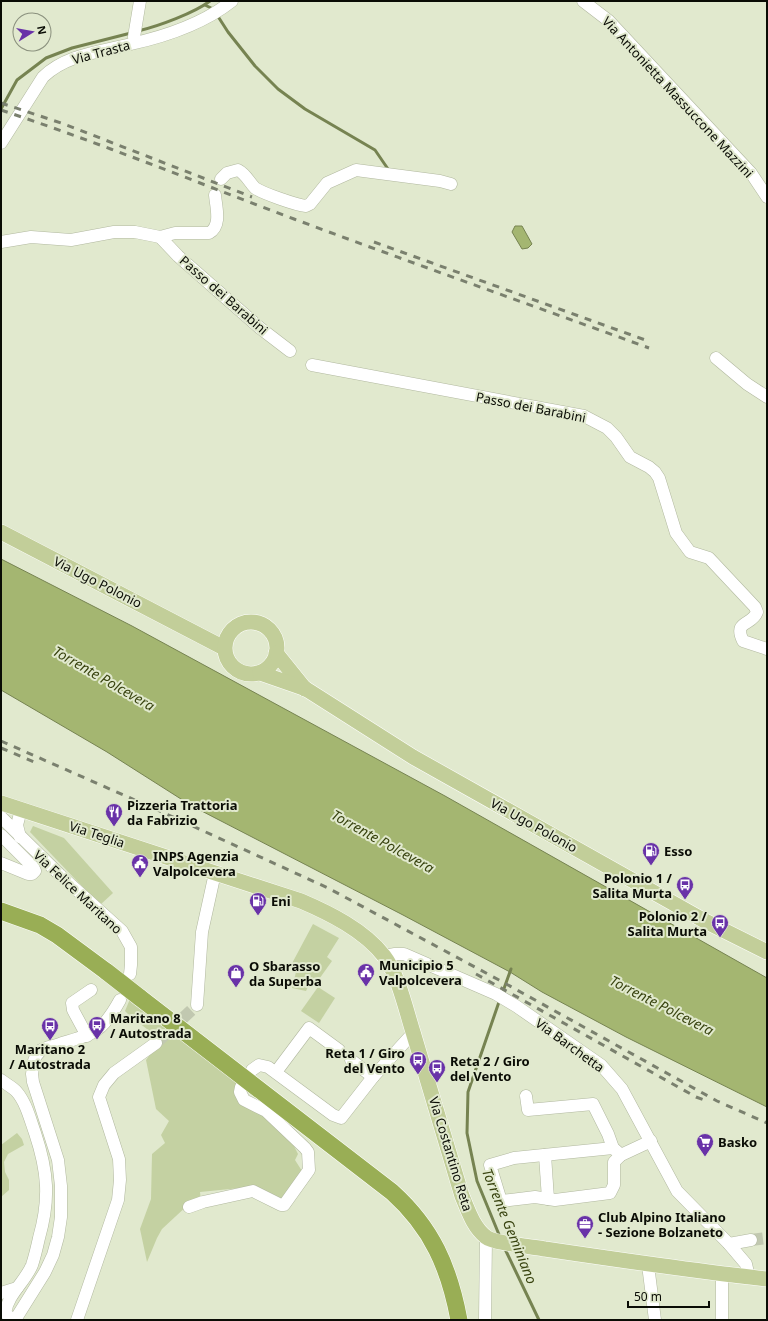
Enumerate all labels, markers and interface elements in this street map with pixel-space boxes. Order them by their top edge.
north arrow [12,12,52,52]
street label: Via Antonietta Massuccone Mazzini [598,13,758,181]
text: N [34,24,51,36]
street label: Via Trasta [70,36,132,68]
street label: Passo dei Barabini [176,252,272,338]
street label: Passo dei Barabini [474,387,588,427]
street label: Via Ugo Polonio [51,552,145,612]
water label: Torrente Polcevera [50,641,158,715]
street label: Via Ugo Polonio [487,794,581,856]
place label: Pizzeria Trattoria da Fabrizio [127,796,238,829]
restaurant icon: Pizzeria Trattoria da Fabrizio [104,802,124,827]
water label: Torrente Polcevera [328,805,438,877]
street label: Via Teglia [67,817,127,851]
fuel station icon: Esso [641,841,661,866]
place label: Esso [664,842,692,860]
street label: Via Felice Maritano [30,846,126,938]
place label: INPS Agenzia Valpolcevera [153,847,239,880]
public building icon: INPS Agenzia Valpolcevera [130,853,150,878]
place label: Polonio 1 / Salita Murta [593,869,673,902]
bus stop icon: Polonio 1 / Salita Murta [675,875,695,900]
fuel station icon: Eni [248,891,268,916]
place label: Eni [271,892,291,910]
place label: Polonio 2 / Salita Murta [628,907,708,940]
bus stop icon: Polonio 2 / Salita Murta [710,913,730,938]
place label: Municipio 5 Valpolcevera [379,956,462,989]
place label: O Sbarasso da Superba [249,957,322,990]
public building icon: Municipio 5 Valpolcevera [356,962,376,987]
shop icon: O Sbarasso da Superba [226,963,246,988]
water label: Torrente Polcevera [607,971,717,1039]
place label: Maritano 8 / Autostrada [110,1009,192,1042]
street label: Via Barchetta [532,1014,608,1076]
bus stop icon: Maritano 8 / Autostrada [87,1015,107,1040]
bus stop icon: Maritano 2 / Autostrada [40,1016,60,1041]
place label: Maritano 2 / Autostrada [9,1040,91,1073]
place label: Reta 1 / Giro del Vento [325,1044,405,1077]
bus stop icon: Reta 1 / Giro del Vento [408,1050,428,1075]
place label: Reta 2 / Giro del Vento [450,1052,530,1085]
bus stop icon: Reta 2 / Giro del Vento [427,1058,447,1083]
street label: Via Costantino Reta [425,1095,477,1213]
supermarket icon: Basko [695,1132,715,1157]
place label: Basko [718,1133,757,1151]
water label: Torrente Geminiano [478,1165,542,1287]
place label: Club Alpino Italiano - Sezione Bolzaneto [598,1208,726,1241]
office icon: Club Alpino Italiano - Sezione Bolzaneto [575,1214,595,1239]
scale bar [628,1283,709,1309]
text: 50 m [634,1288,662,1305]

